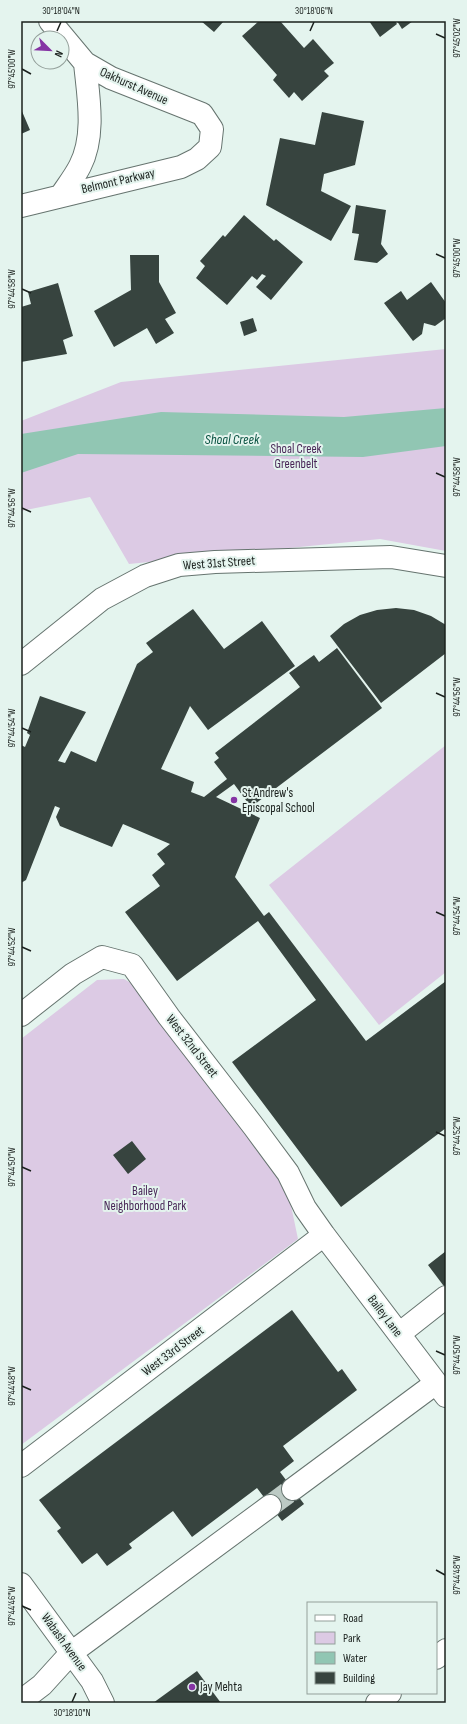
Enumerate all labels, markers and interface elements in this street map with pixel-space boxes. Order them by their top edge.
text: 30°18'04"N [42,5,80,17]
text: 30°18'06"N [295,5,333,17]
text: 97°45'02"W [451,18,463,58]
north arrow [30,30,70,70]
text: 97°45'00"W [6,49,18,89]
text: N [51,49,66,59]
street label: Oakhurst Avenue [97,64,171,108]
street label: Belmont Parkway [80,165,156,197]
text: 97°45'00"W [451,238,463,278]
text: 97°44'58"W [6,269,18,309]
water label: Shoal Creek [205,431,260,448]
park label: Shoal Creek Greenbelt [270,441,322,472]
text: 97°44'58"W [451,457,463,497]
text: 97°44'56"W [6,488,18,528]
street label: West 31st Street [182,552,256,574]
text: 97°44'56"W [451,677,463,717]
text: 97°44'54"W [6,708,18,748]
place label: St Andrew's Episcopal School [242,785,315,816]
marker: St Andrew's Episcopal School [229,795,239,805]
text: 97°44'54"W [451,896,463,936]
text: 97°44'52"W [6,927,18,967]
street label: West 32nd Street [162,1011,222,1081]
text: 97°44'52"W [451,1116,463,1156]
text: 97°44'50"W [6,1147,18,1187]
park label: Bailey Neighborhood Park [104,1183,186,1214]
street label: Bailey Lane [364,1292,406,1340]
street label: West 33rd Street [139,1322,207,1380]
text: 97°44'50"W [451,1335,463,1375]
text: 97°44'48"W [6,1366,18,1406]
text: 97°44'48"W [451,1555,463,1595]
text: 97°44'46"W [6,1586,18,1626]
legend [307,1602,437,1694]
street label: Wabash Avenue [38,1610,90,1674]
text: Road [343,1611,363,1626]
text: Park [343,1631,361,1646]
text: Water [343,1651,367,1666]
text: Building [343,1671,375,1686]
place label: Jay Mehta [199,1679,242,1695]
marker: Jay Mehta [187,1682,197,1692]
text: 30°18'10"N [54,1707,91,1719]

